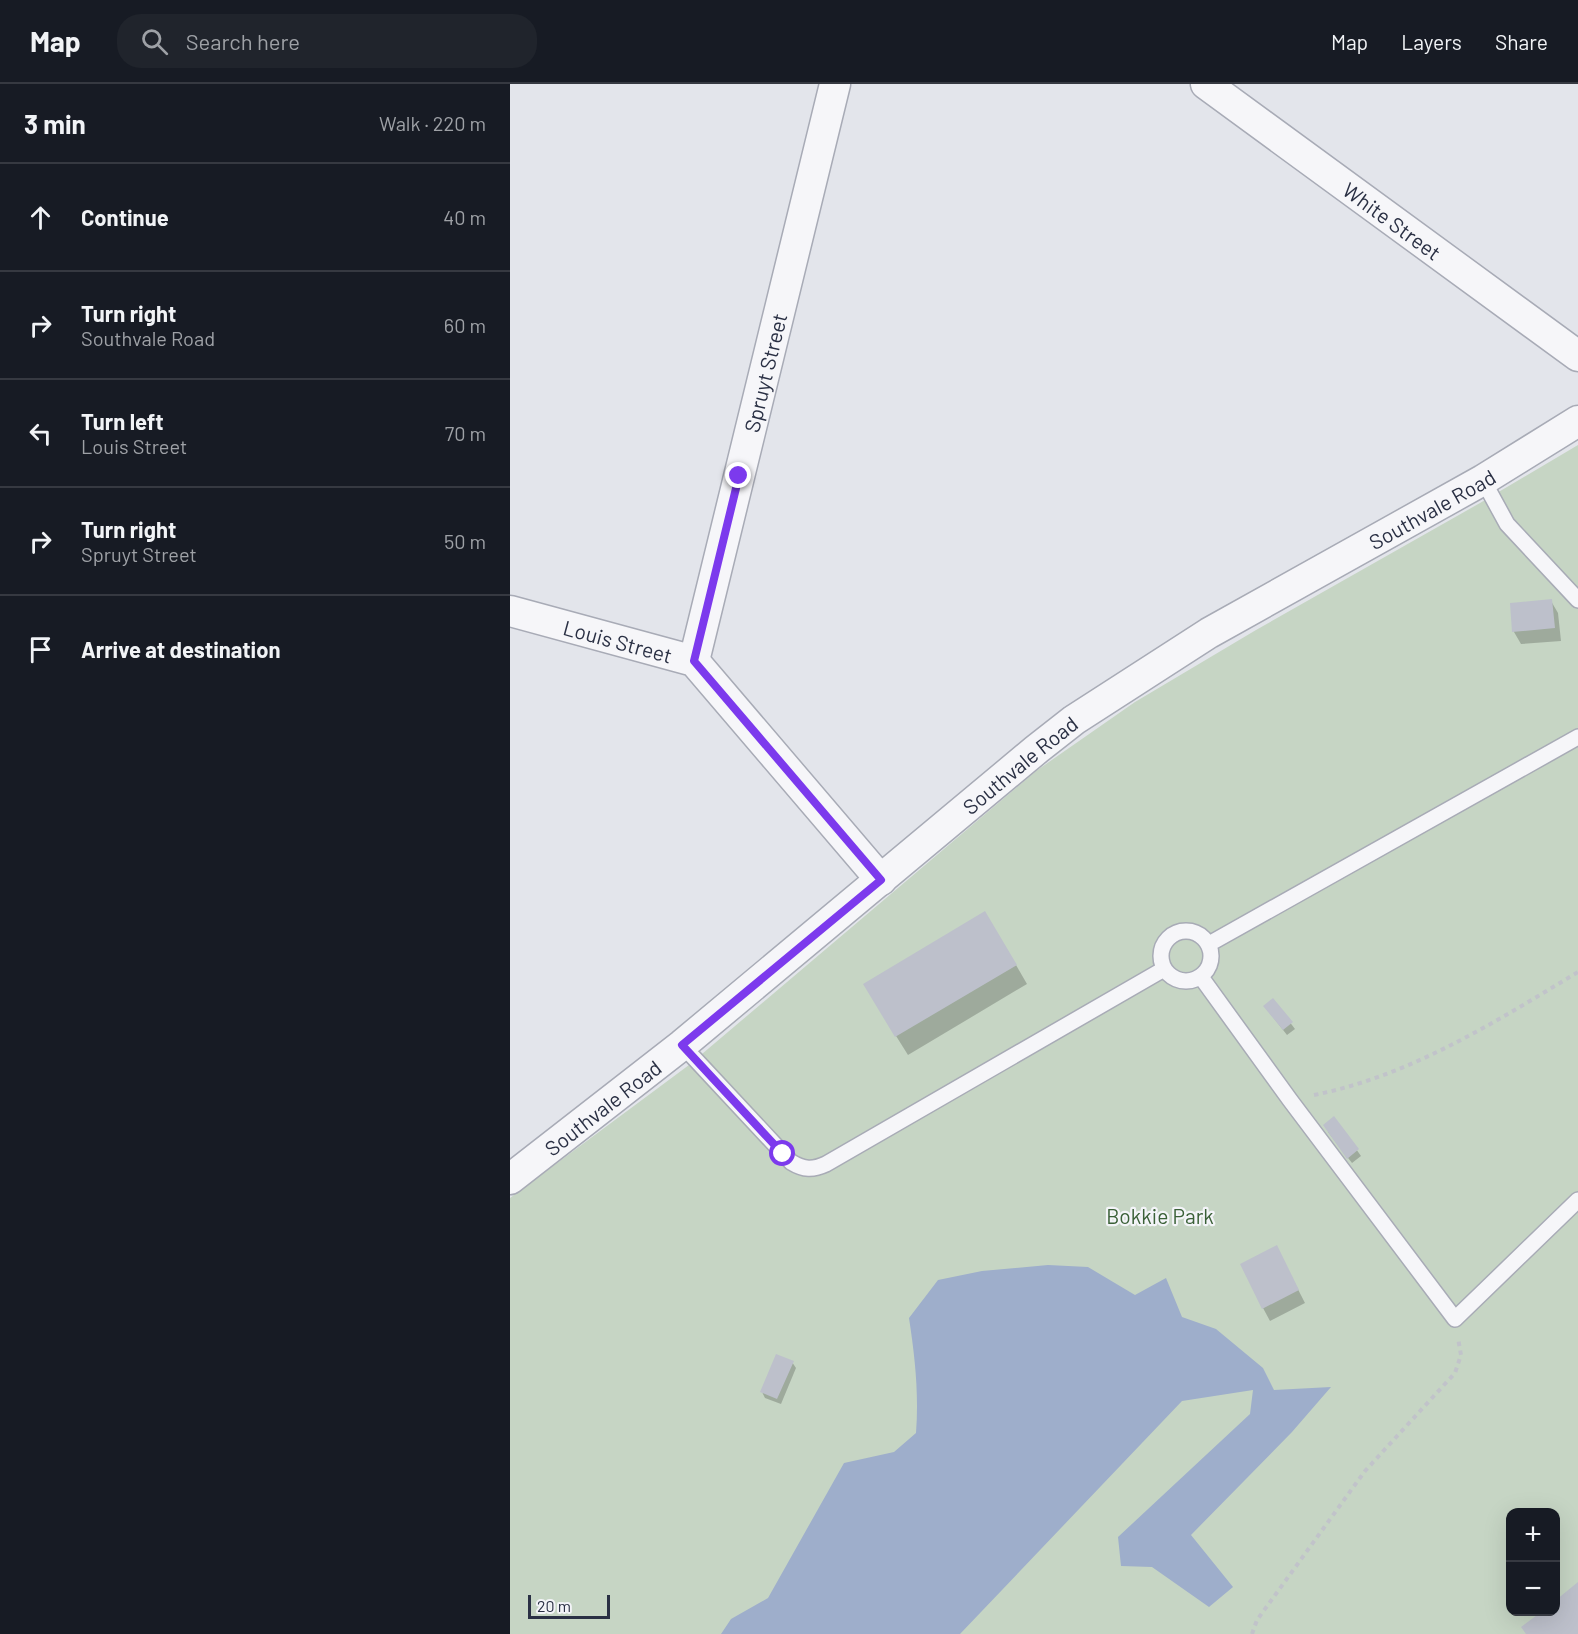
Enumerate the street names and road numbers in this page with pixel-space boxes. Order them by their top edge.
street label: White Street [1339,176,1446,264]
street label: Spruyt Street [738,310,791,435]
street label: Southvale Road [1364,463,1500,554]
street label: Louis Street [561,614,675,667]
street label: Southvale Road [957,710,1082,819]
street label: Southvale Road [539,1054,666,1160]

